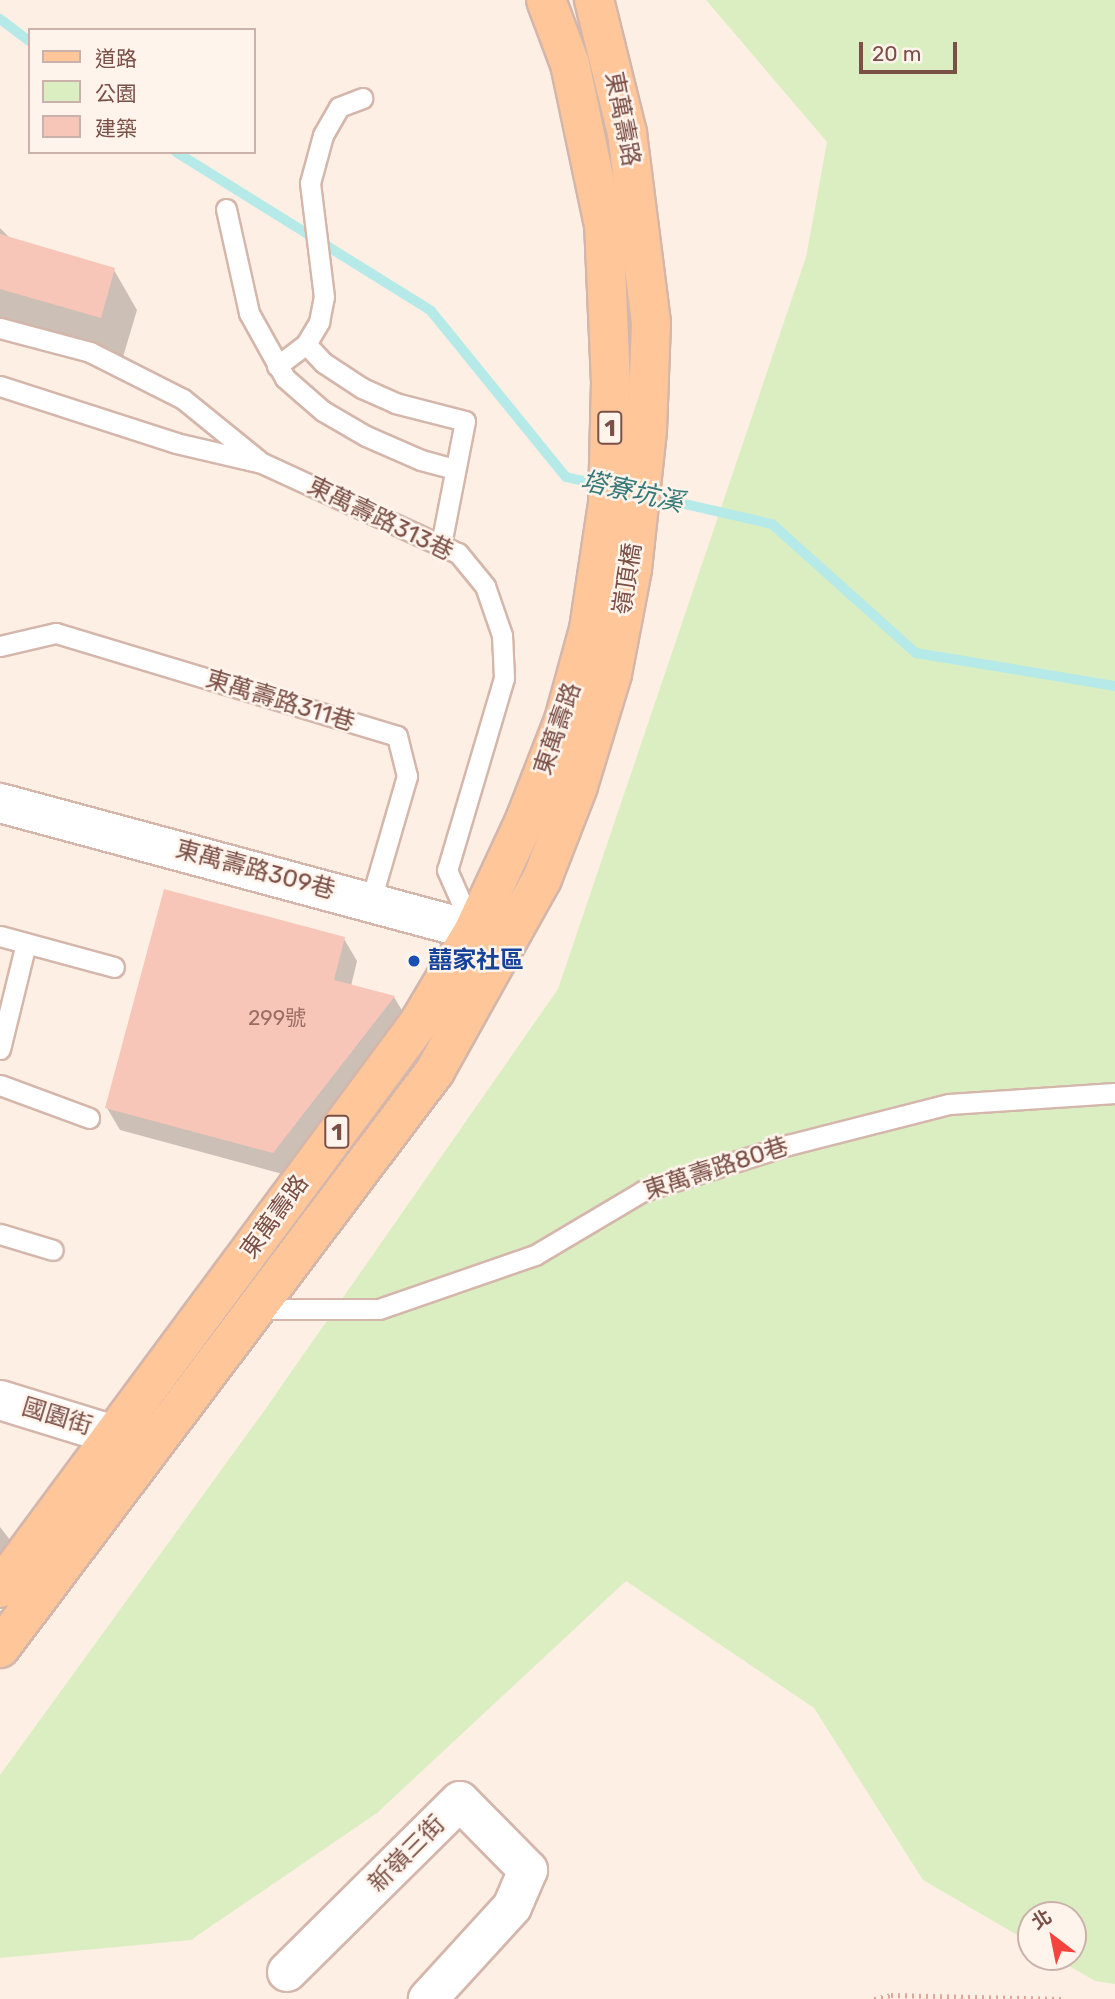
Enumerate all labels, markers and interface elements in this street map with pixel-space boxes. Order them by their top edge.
legend [28,28,256,154]
scale bar [863,28,961,72]
text: 20 m [872,41,921,66]
text: 道路 [95,46,137,71]
street label: 東萬壽路 [599,69,645,169]
text: 公園 [95,81,137,106]
text: 建築 [95,116,137,141]
road number: 1 [596,408,624,448]
water label: 塔寮坑溪 [578,465,686,519]
street label: 東萬壽路313巷 [302,471,458,567]
street label: 嶺頂橋 [608,541,648,617]
street label: 東萬壽路311巷 [202,665,358,737]
street label: 東萬壽路 [529,679,587,779]
street label: 東萬壽路309巷 [172,835,338,905]
place label: 囍家社區 [428,947,524,975]
marker: 囍家社區 [406,953,422,969]
house number: 299號 [248,1005,306,1031]
road number: 1 [323,1112,351,1152]
street label: 東萬壽路80巷 [640,1132,792,1206]
street label: 東萬壽路 [235,1170,315,1264]
street label: 國園街 [18,1393,96,1441]
street label: 新嶺三街 [363,1810,451,1898]
north arrow [1017,1901,1087,1971]
text: 北 [1028,1905,1056,1934]

